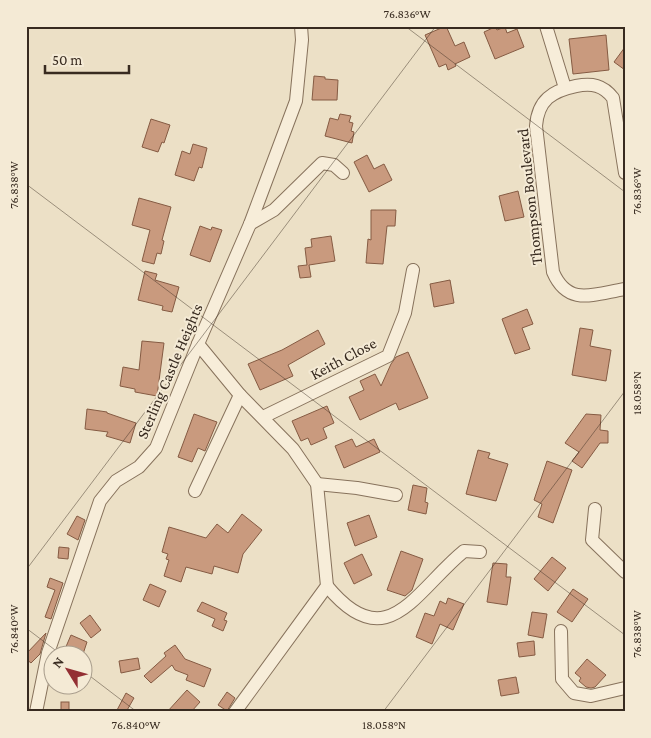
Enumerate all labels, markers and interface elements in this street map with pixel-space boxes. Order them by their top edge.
text: 76.836°W [384,7,430,21]
scale bar [45,42,129,74]
text: 50 m [52,52,82,68]
street label: Thompson Boulevard [514,127,546,266]
text: 76.838°W [7,161,21,209]
text: 76.836°W [630,168,644,214]
street label: Sterling Castle Heights [133,301,207,442]
street label: Keith Close [307,334,379,383]
text: 18.058°N [630,371,644,415]
text: 76.840°W [7,605,21,653]
text: 76.838°W [630,610,644,658]
north arrow [42,646,92,696]
text: N [48,653,67,671]
text: 76.840°W [112,718,160,732]
text: 18.058°N [362,718,406,732]

